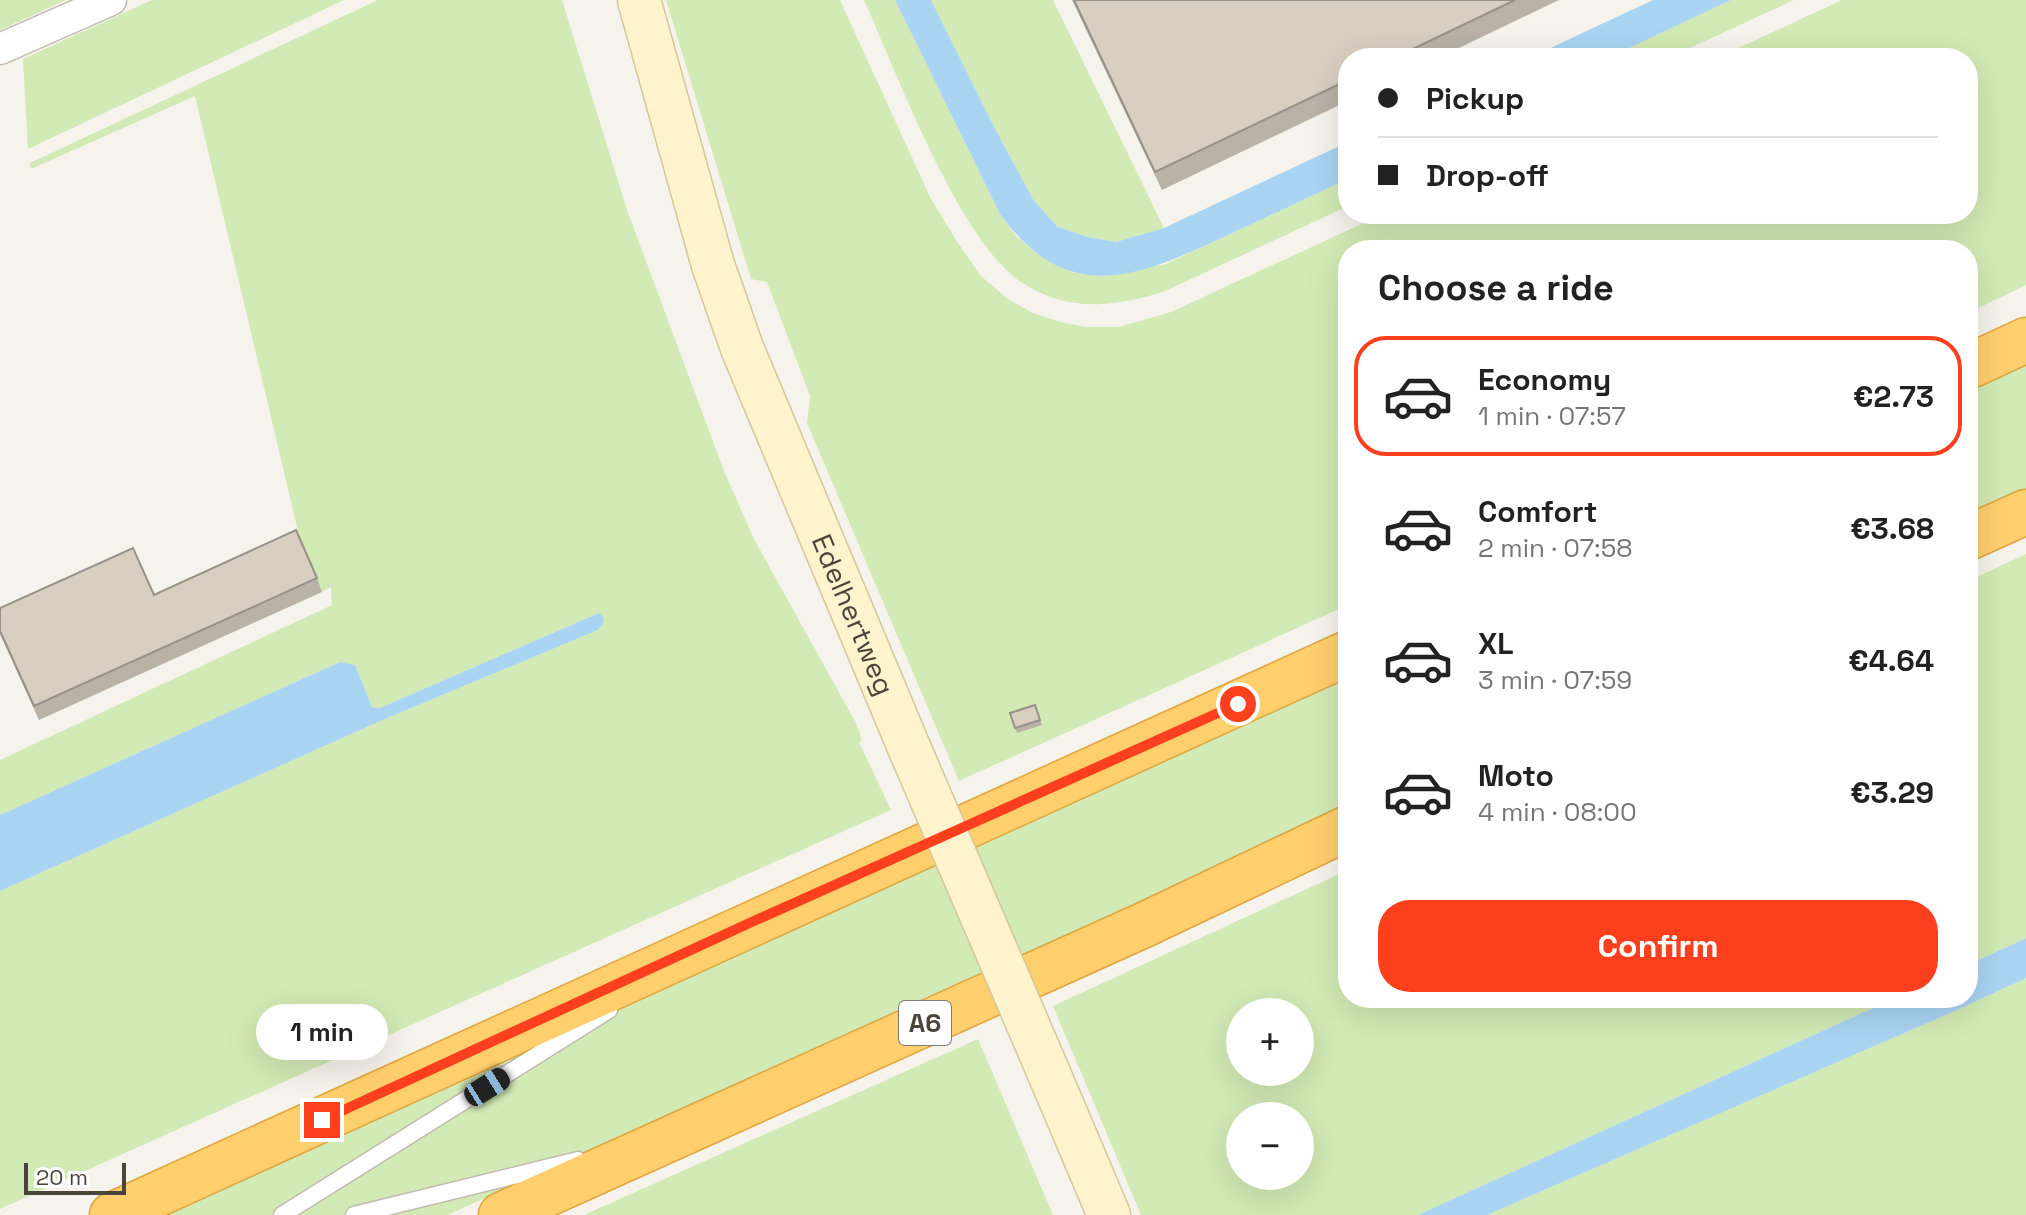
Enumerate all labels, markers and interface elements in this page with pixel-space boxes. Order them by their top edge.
text: Pickup [1426,79,1524,118]
text: Drop-off [1426,156,1549,195]
text: Choose a ride [1378,265,1614,311]
icon: car [1382,360,1454,432]
text: Economy [1478,360,1611,399]
text: €2.73 [1853,377,1934,416]
text: 1 min · 07:57 [1478,399,1626,433]
icon: car [1382,492,1454,564]
text: Comfort [1478,492,1597,531]
text: €3.68 [1850,509,1934,548]
street label: Edelhertweg [804,529,903,700]
text: 2 min · 07:58 [1478,531,1632,565]
icon: car [1382,624,1454,696]
text: XL [1478,624,1514,663]
text: €4.64 [1848,641,1934,680]
text: 3 min · 07:59 [1478,663,1632,697]
route start [1220,686,1256,722]
icon: car [1382,756,1454,828]
text: Moto [1478,756,1554,795]
text: €3.29 [1850,773,1934,812]
text: 4 min · 08:00 [1478,795,1637,829]
button: Confirm [1378,900,1938,992]
map controls [1226,998,1314,1190]
button: + [1226,998,1314,1086]
road number: A6 [899,1001,951,1045]
callout: 1 min [256,1004,388,1060]
text: 1 min [290,1015,354,1049]
car [460,1064,514,1110]
route end [304,1102,340,1138]
button: − [1226,1102,1314,1190]
scale bar [24,1159,126,1195]
text: 20 m [36,1163,88,1191]

